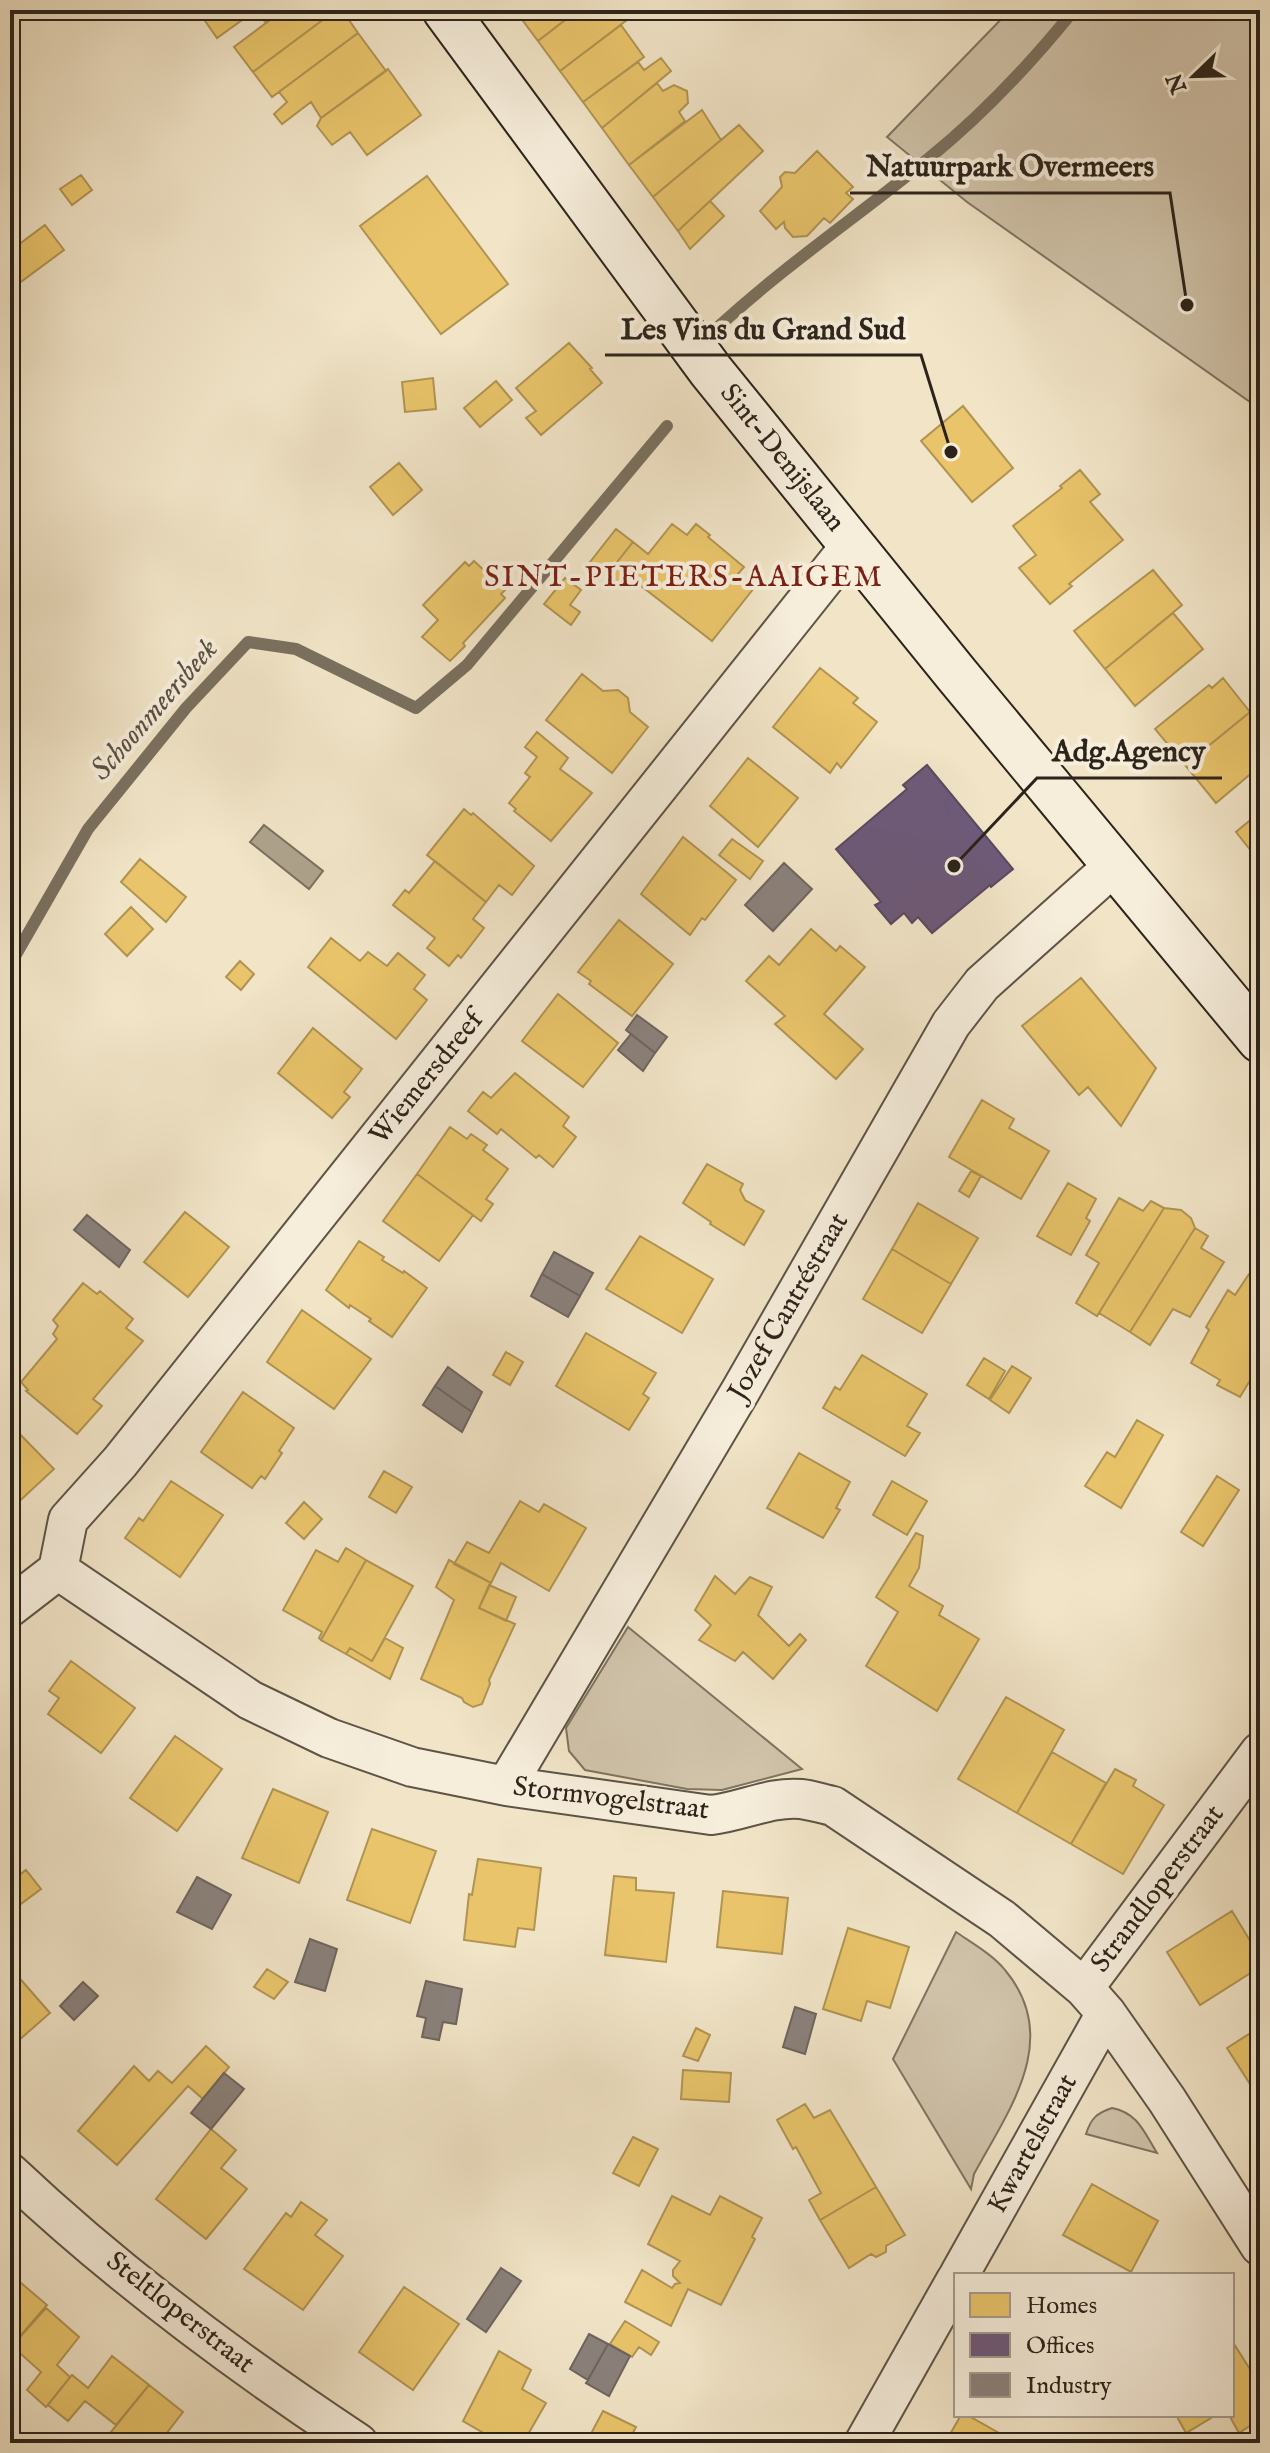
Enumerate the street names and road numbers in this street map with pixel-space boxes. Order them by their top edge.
street label: Sint-Denijslaan [712,377,852,539]
street label: Wiemersdreef [362,1000,495,1152]
street label: Jozef Cantréstraat [720,1207,857,1410]
street label: Stormvogelstraat [511,1770,711,1828]
street label: Strandloperstraat [1084,1798,1233,1980]
street label: Kwartelstraat [980,2068,1086,2220]
street label: Steltloperstraat [99,2244,261,2382]

